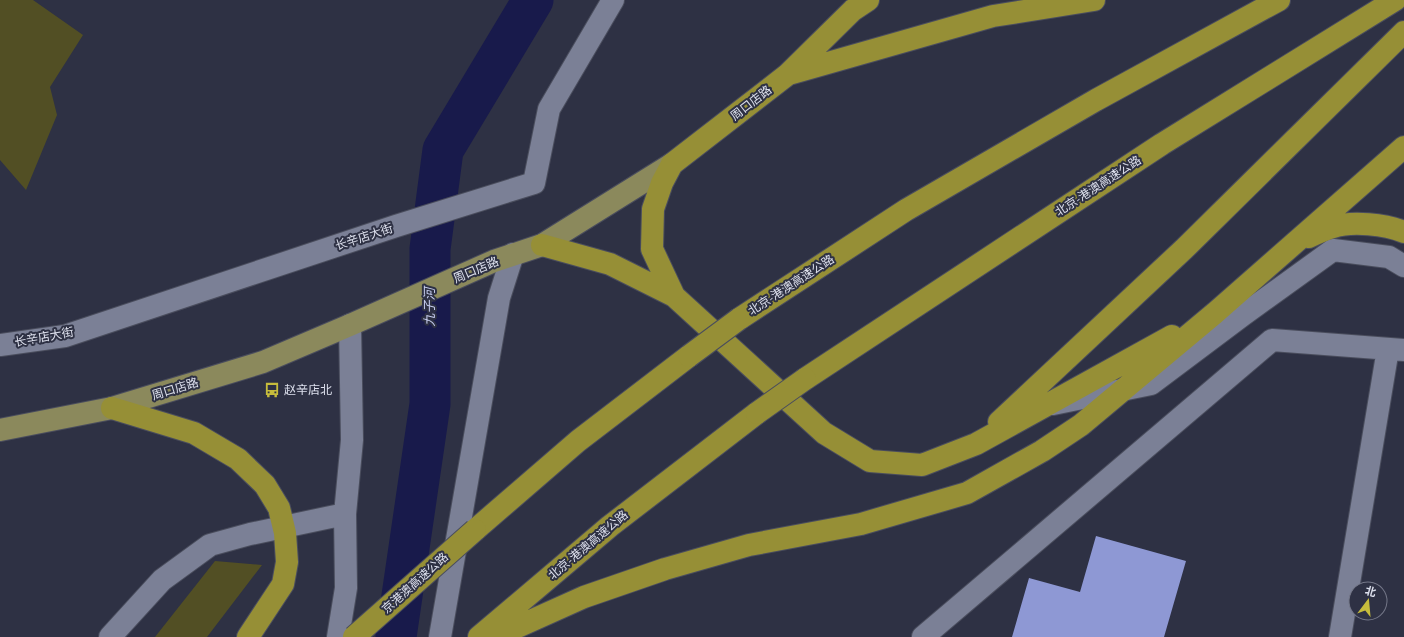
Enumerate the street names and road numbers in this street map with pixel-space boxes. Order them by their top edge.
street label: 周口店路 [728,83,774,123]
street label: 北京-港澳高速公路 [1052,153,1143,218]
street label: 长辛店大街 [333,221,394,252]
street label: 北京-港澳高速公路 [745,252,836,317]
street label: 周口店路 [451,254,500,285]
street label: 长辛店大街 [13,325,75,348]
street label: 周口店路 [150,375,200,402]
street label: 北京-港澳高速公路 [545,508,630,582]
street label: 京港澳高速公路 [379,550,450,616]

